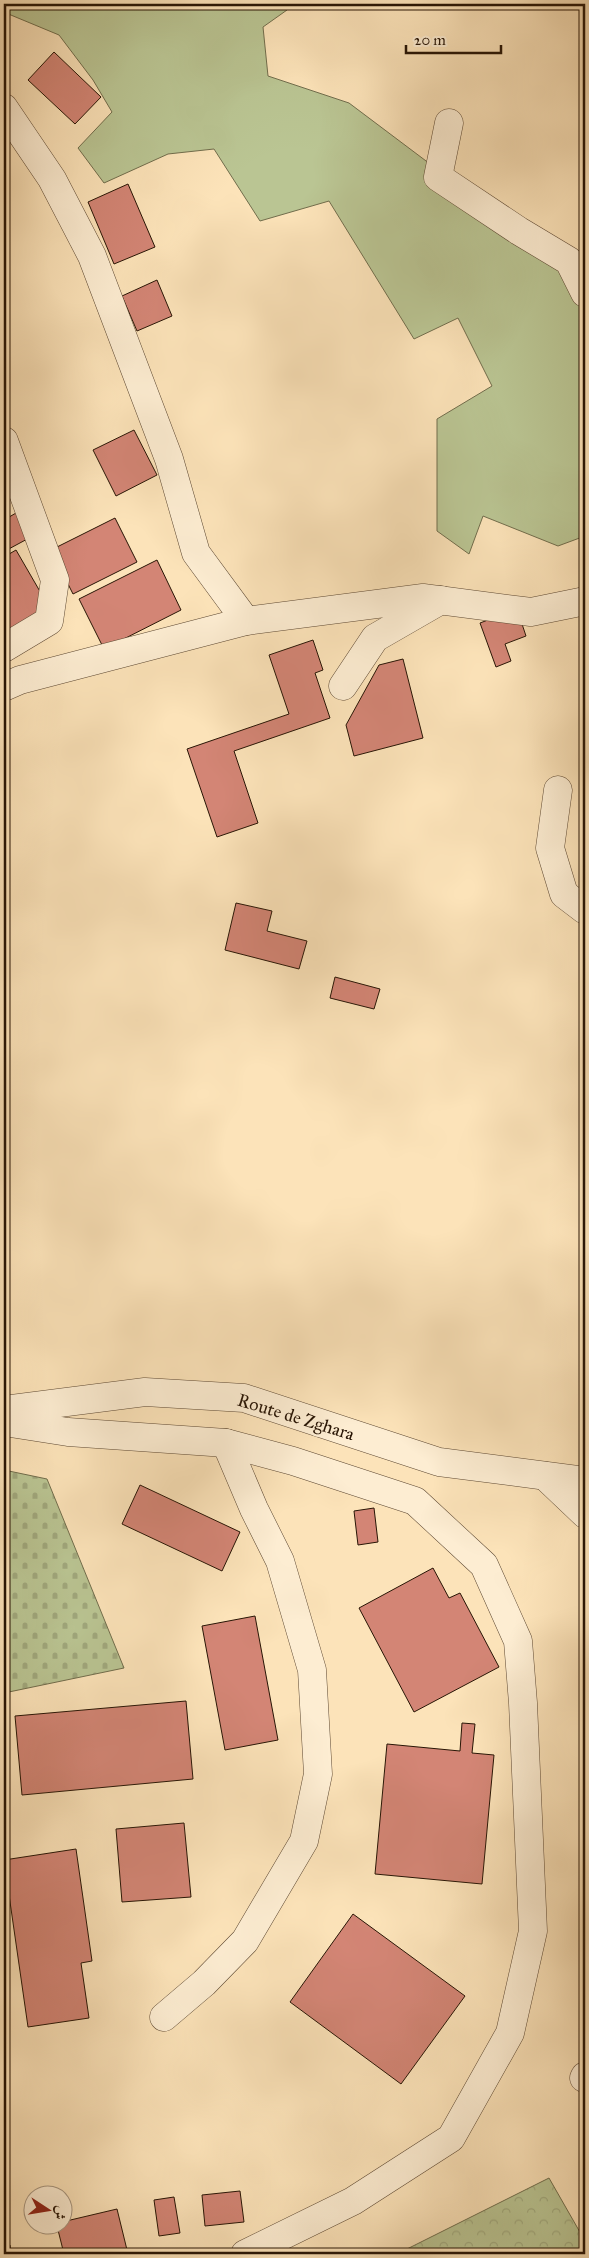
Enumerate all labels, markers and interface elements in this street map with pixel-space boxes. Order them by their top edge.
scale bar [406,22,502,54]
text: 20 m [414,31,446,49]
street label: Route de Zghara [235,1389,357,1446]
north arrow [22,2186,72,2236]
text: ش [50,2204,70,2221]

